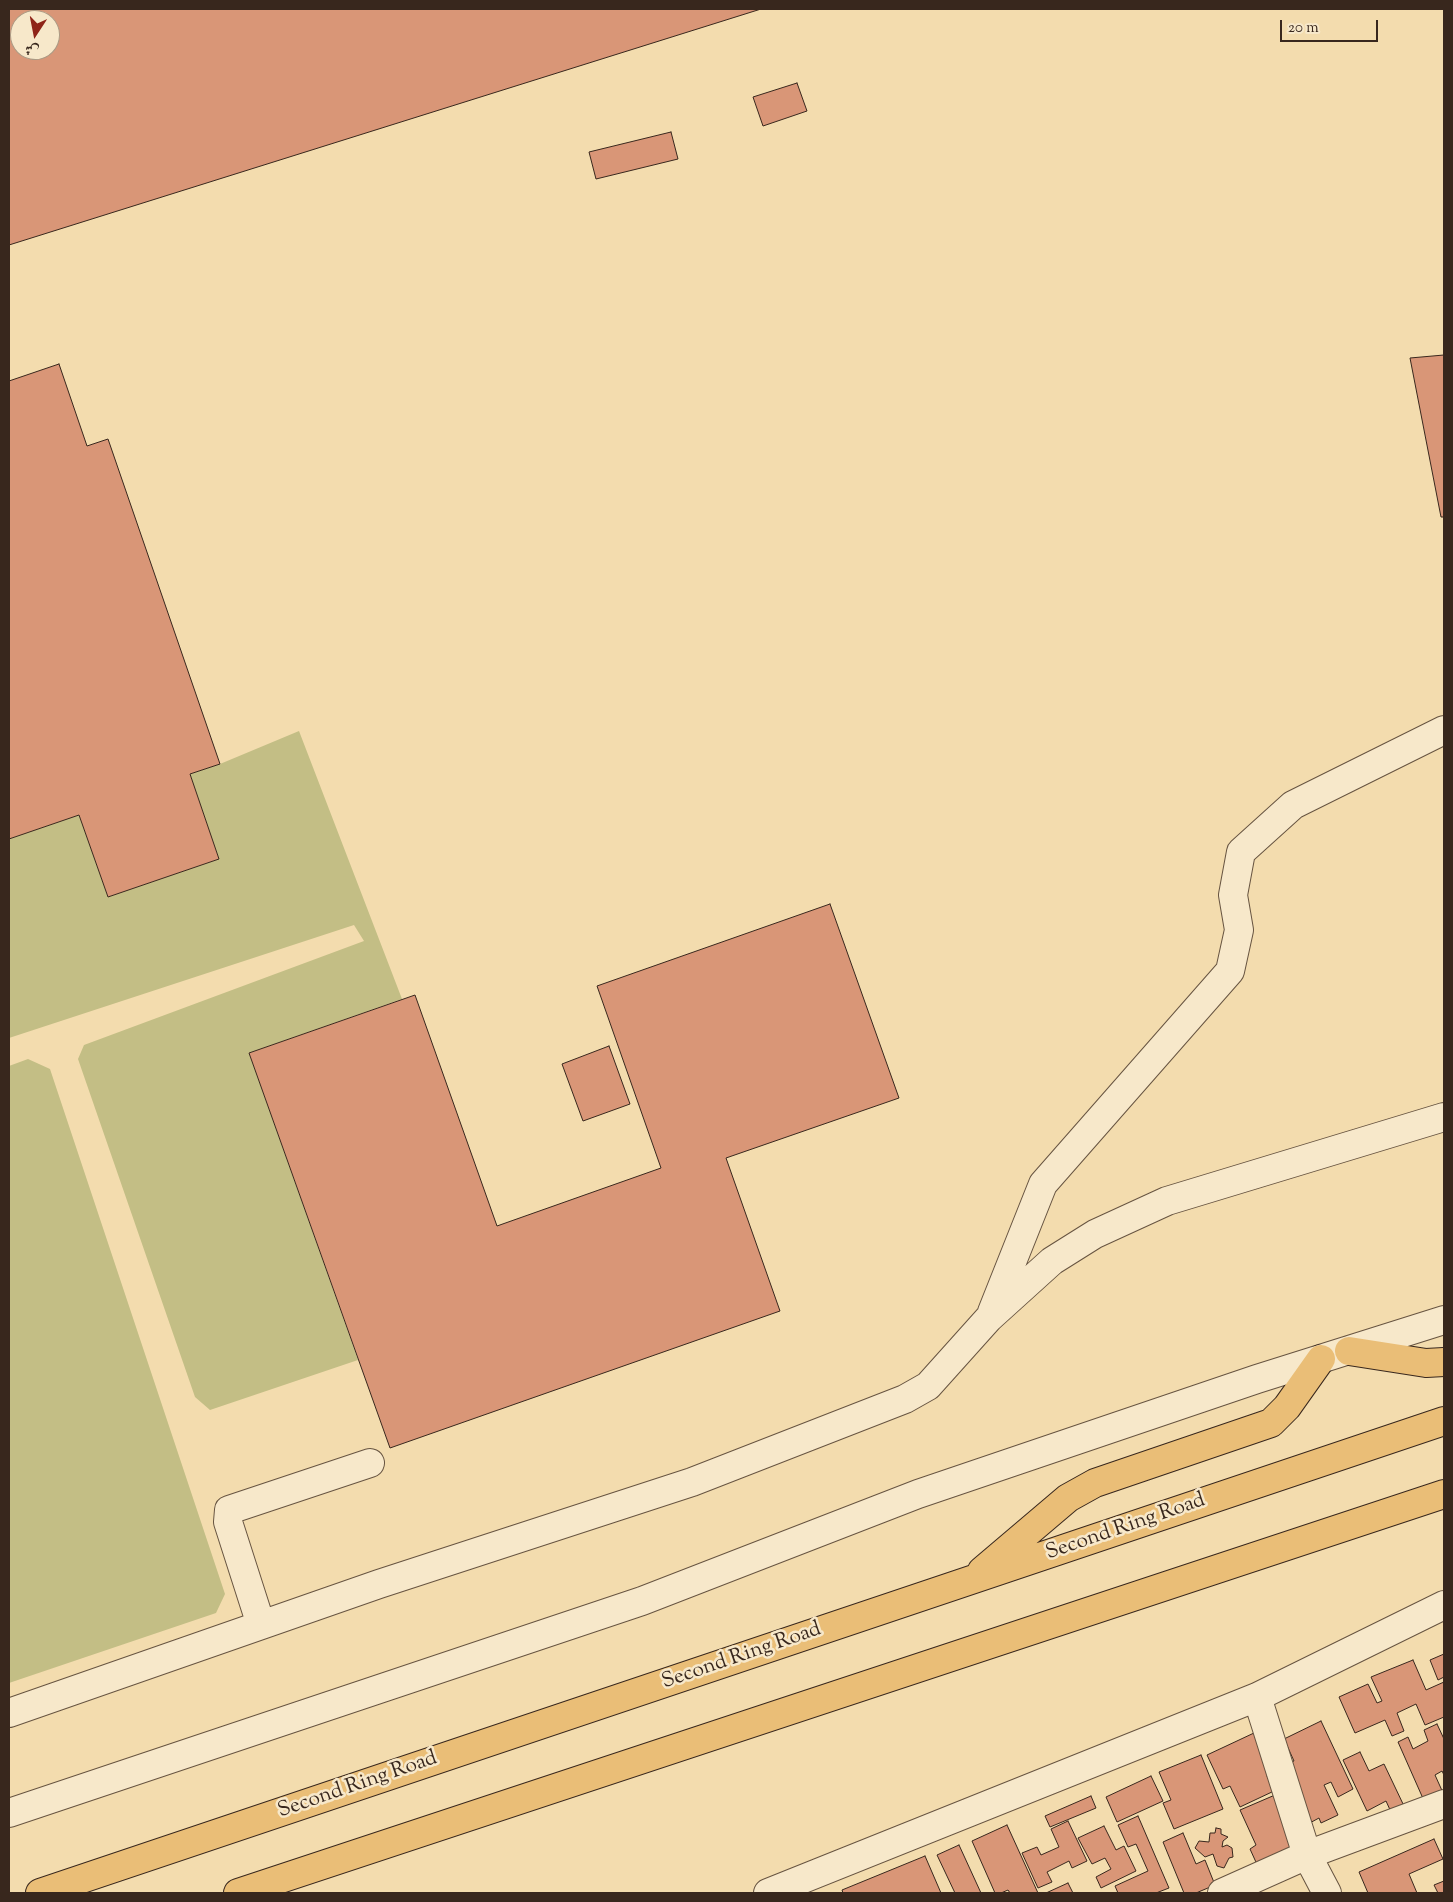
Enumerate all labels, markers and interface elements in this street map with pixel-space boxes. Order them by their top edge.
north arrow [10,10,60,60]
scale bar [1283,10,1380,42]
text: 20 m [1288,18,1319,39]
text: ش [24,38,41,60]
street label: Second Ring Road [1043,1489,1209,1567]
street label: Second Ring Road [659,1618,825,1696]
street label: Second Ring Road [275,1747,441,1825]

